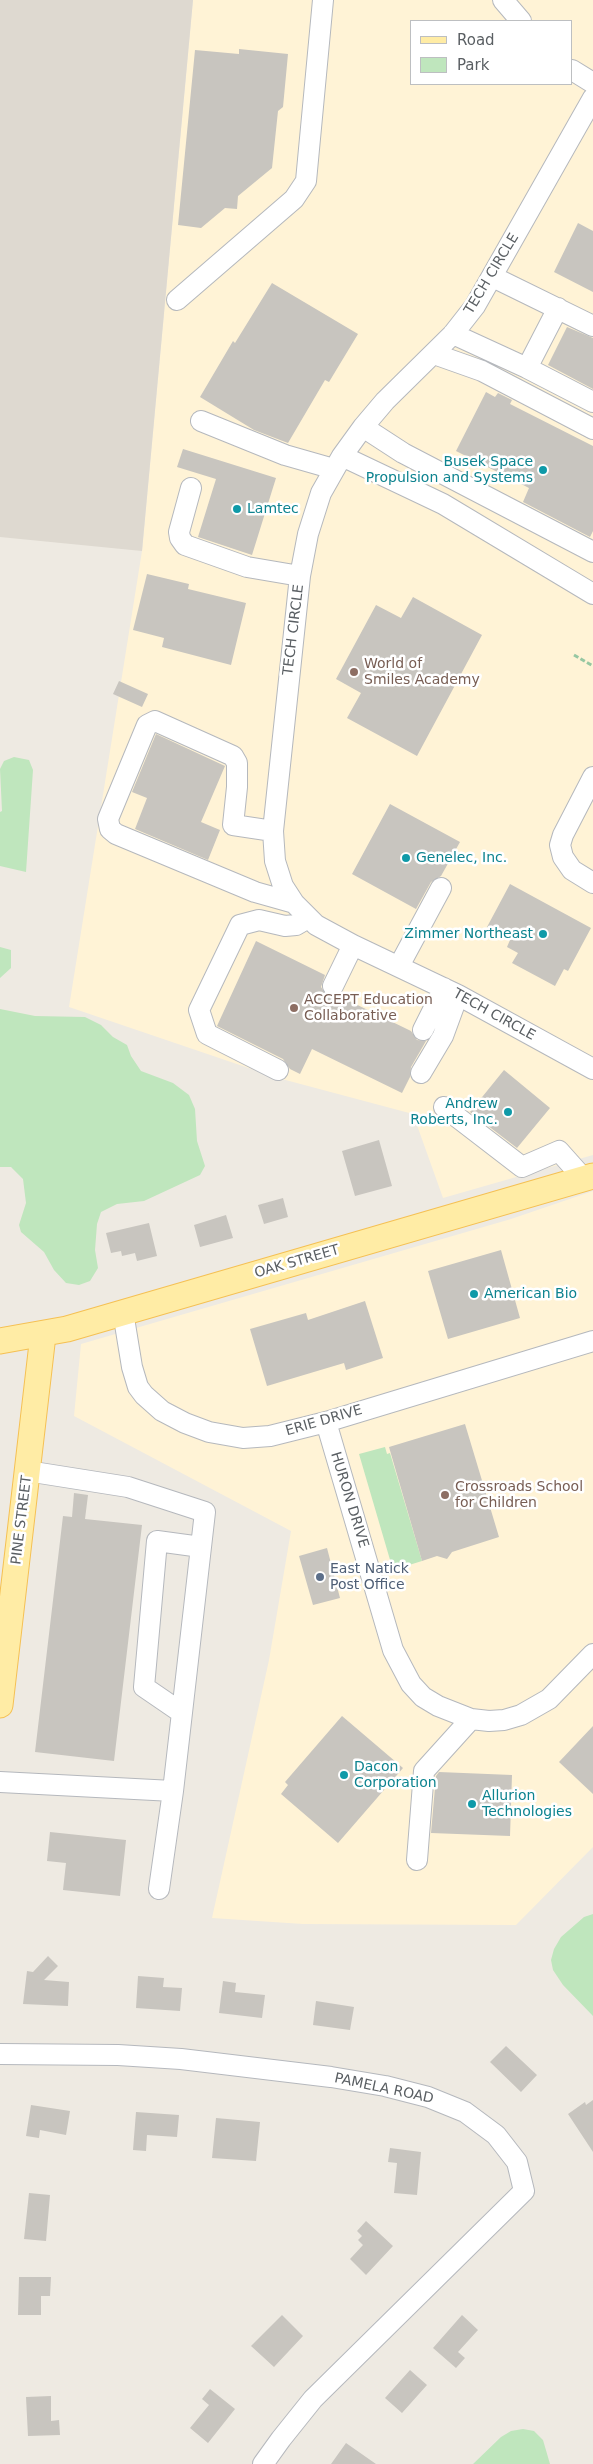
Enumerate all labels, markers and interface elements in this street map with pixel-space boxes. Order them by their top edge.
legend [410,20,573,85]
text: Road [457,31,495,49]
text: Park [457,56,489,74]
street label: TECH CIRCLE [461,230,523,318]
place label: Busek Space Propulsion and Systems [366,454,533,487]
marker: Busek Space Propulsion and Systems [537,464,549,476]
place label: Lamtec [247,501,299,517]
marker: Lamtec [231,503,243,515]
street label: TECH CIRCLE [280,584,308,676]
place label: World of Smiles Academy [364,656,480,689]
marker: World of Smiles Academy [348,666,360,678]
place label: Genelec, Inc. [416,850,507,866]
marker: Genelec, Inc. [400,852,412,864]
place label: Zimmer Northeast [404,926,533,942]
marker: Zimmer Northeast [537,928,549,940]
street label: TECH CIRCLE [450,985,538,1045]
place label: ACCEPT Education Collaborative [304,992,433,1024]
marker: ACCEPT Education Collaborative [288,1002,300,1014]
place label: Andrew Roberts, Inc. [410,1096,498,1128]
marker: Andrew Roberts, Inc. [502,1106,514,1118]
street label: OAK STREET [253,1242,341,1282]
place label: American Bio [484,1286,577,1302]
marker: American Bio [468,1288,480,1300]
street label: ERIE DRIVE [284,1402,364,1440]
street label: HURON DRIVE [326,1450,372,1550]
street label: PINE STREET [8,1474,36,1566]
place label: Crossroads School for Children [455,1479,583,1511]
marker: Crossroads School for Children [439,1489,451,1501]
place label: East Natick Post Office [330,1561,409,1594]
marker: East Natick Post Office [314,1571,326,1583]
place label: Dacon Corporation [354,1759,437,1791]
marker: Dacon Corporation [338,1769,350,1781]
place label: Allurion Technologies [482,1788,572,1820]
marker: Allurion Technologies [466,1798,478,1810]
street label: PAMELA ROAD [333,2070,435,2108]

